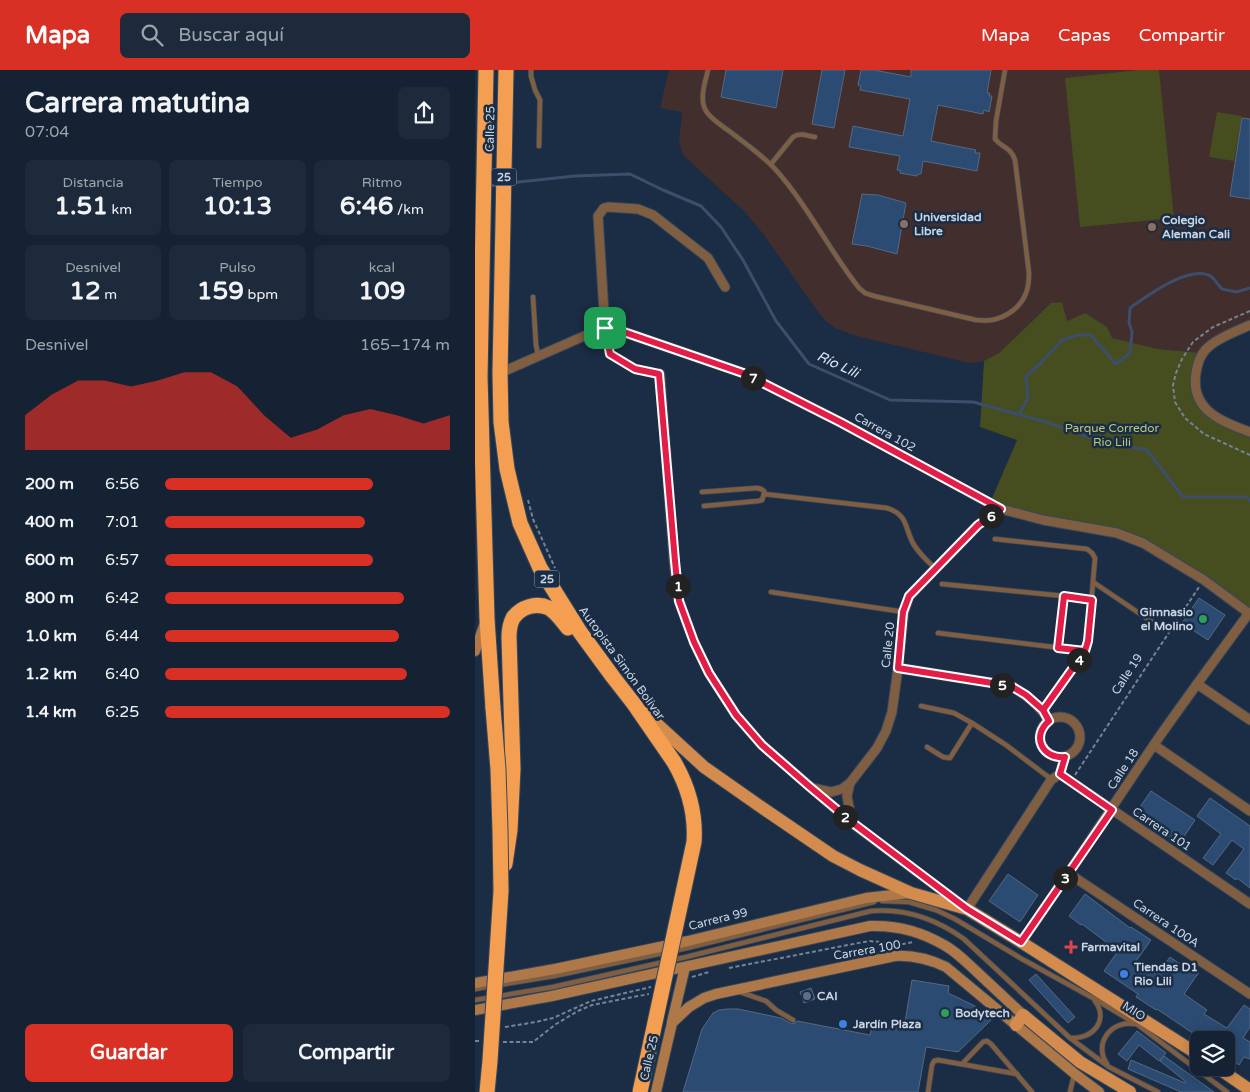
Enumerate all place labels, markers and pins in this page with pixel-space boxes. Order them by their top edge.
place label: Universidad Libre [914,210,981,238]
place label: Colegio Aleman Cali [1162,213,1230,241]
marker: Universidad Libre [898,218,910,230]
marker: Colegio Aleman Cali [1146,221,1158,233]
pin [584,307,626,349]
pin: 7 [741,366,765,390]
pin: 6 [979,504,1003,528]
pin: 1 [665,574,691,598]
place label: Gimnasio el Molino [1140,605,1193,633]
marker: Gimnasio el Molino [1197,613,1209,625]
pin: 4 [1067,648,1091,672]
pin: 5 [989,672,1015,698]
pin: 2 [833,804,857,830]
pin: 3 [1053,866,1077,890]
place label: Farmavital [1081,940,1140,954]
marker: Farmavital [1065,941,1077,953]
place label: Tiendas D1 Rio Lili [1133,960,1198,988]
marker: Tiendas D1 Rio Lili [1118,968,1130,980]
place label: CAI [817,989,838,1003]
marker: CAI [801,990,813,1002]
place label: Bodytech [955,1006,1010,1021]
marker: Bodytech [939,1007,951,1019]
place label: Jardín Plaza [852,1017,921,1031]
marker: Jardín Plaza [837,1018,849,1030]

